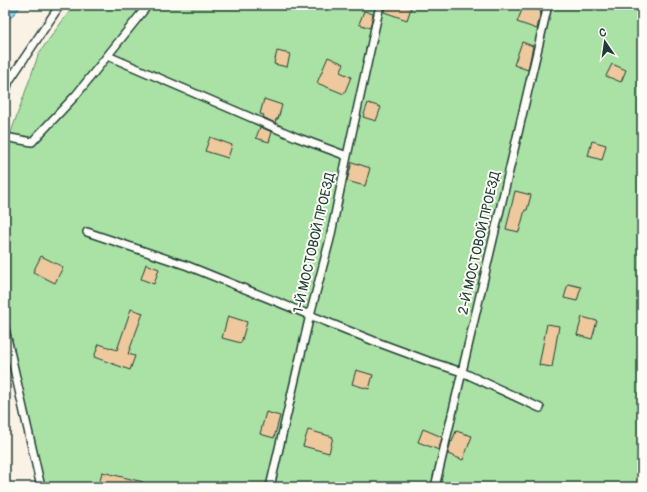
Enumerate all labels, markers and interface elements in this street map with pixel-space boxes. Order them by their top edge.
north arrow [585,22,625,62]
text: С [598,26,608,40]
street label: 2-Й МОСТОВОЙ ПРОЕЗД [454,169,504,316]
street label: 1-Й МОСТОВОЙ ПРОЕЗД [290,170,339,315]

